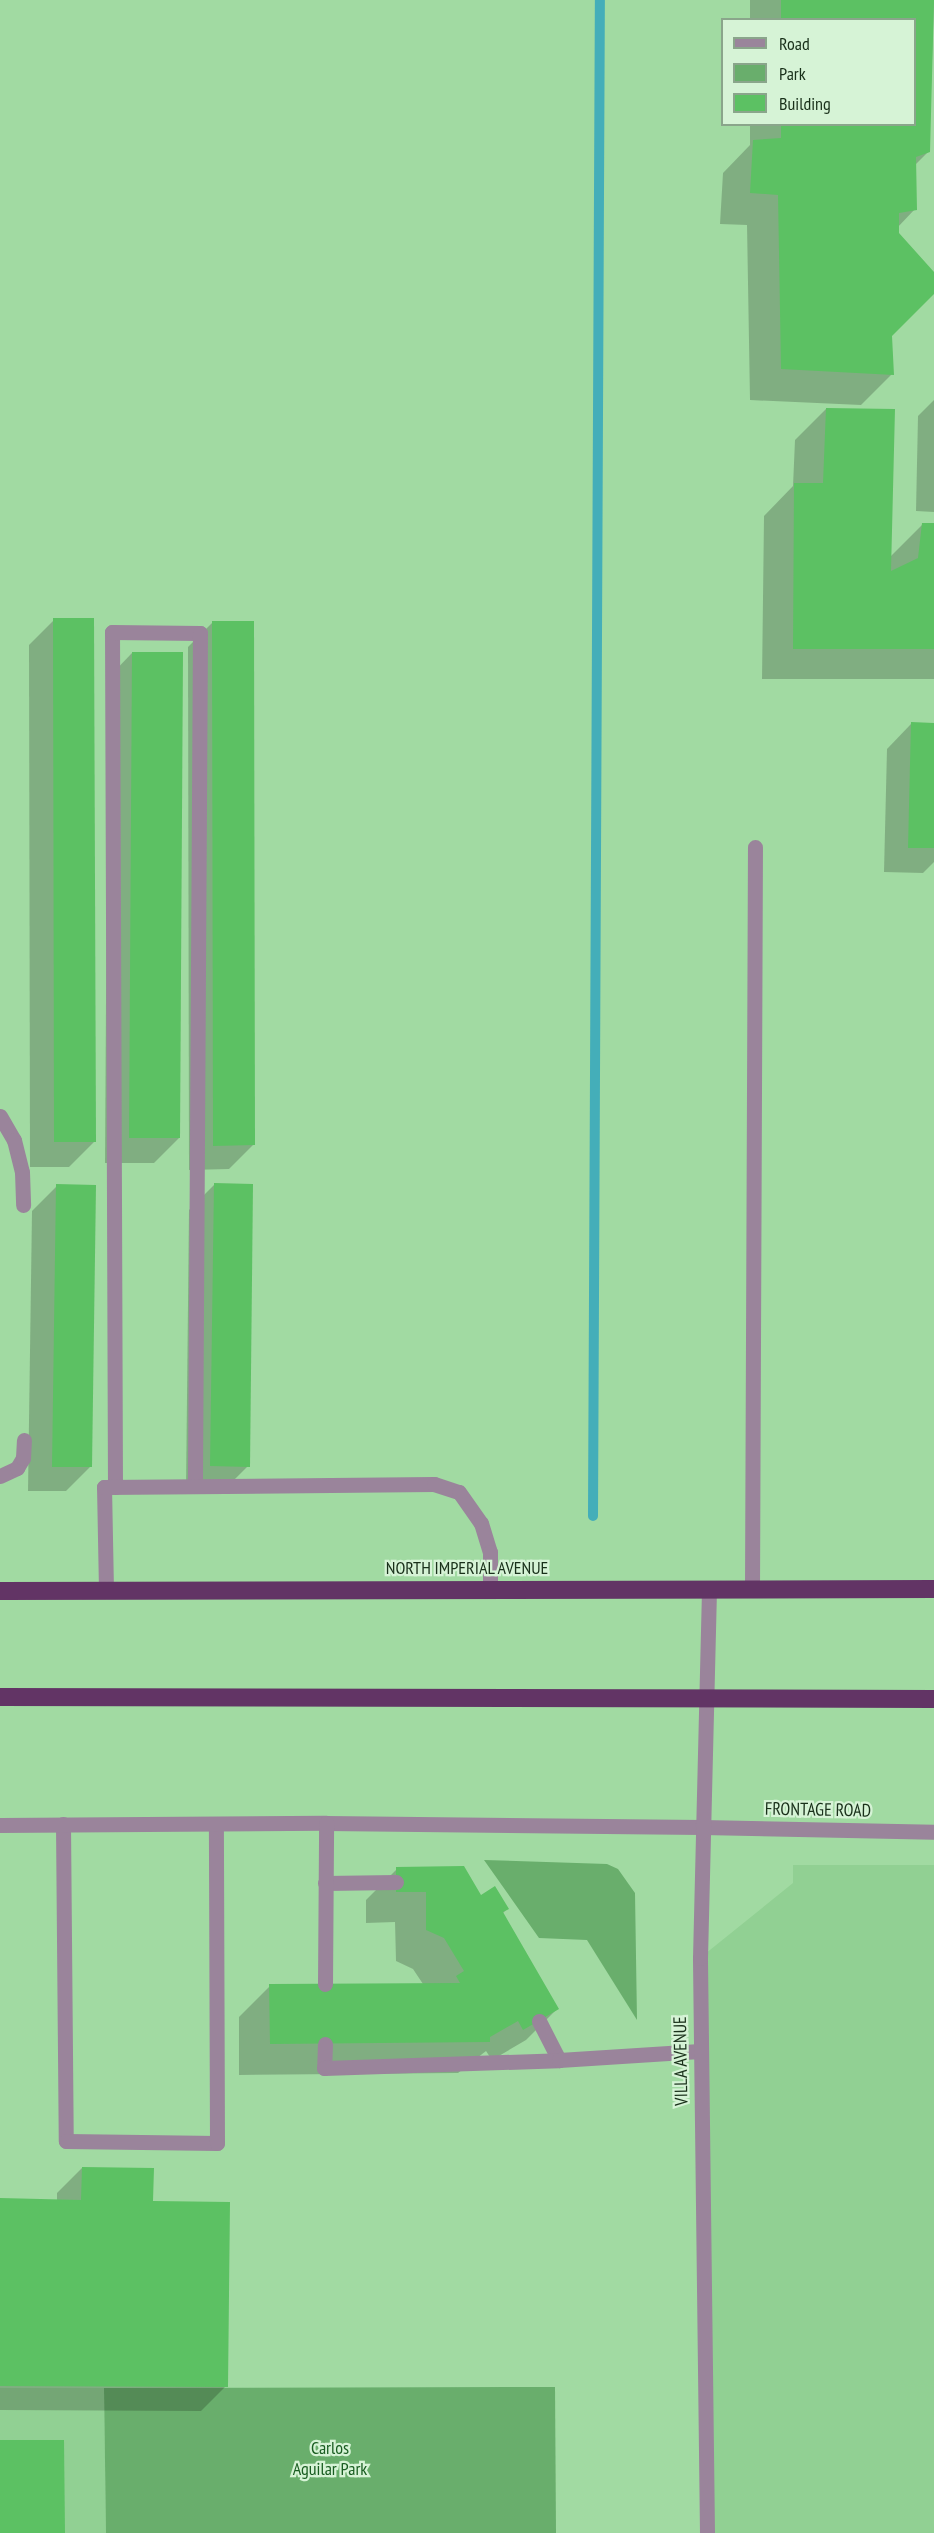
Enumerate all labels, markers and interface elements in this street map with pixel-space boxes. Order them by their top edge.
legend [721,18,916,126]
text: Road [779,32,810,55]
text: Park [779,62,806,85]
text: Building [779,92,831,115]
street label: NORTH IMPERIAL AVENUE [385,1557,549,1579]
street label: FRONTAGE ROAD [765,1798,871,1822]
street label: VILLA AVENUE [669,2016,693,2106]
park label: Carlos Aguilar Park [293,2438,367,2480]

